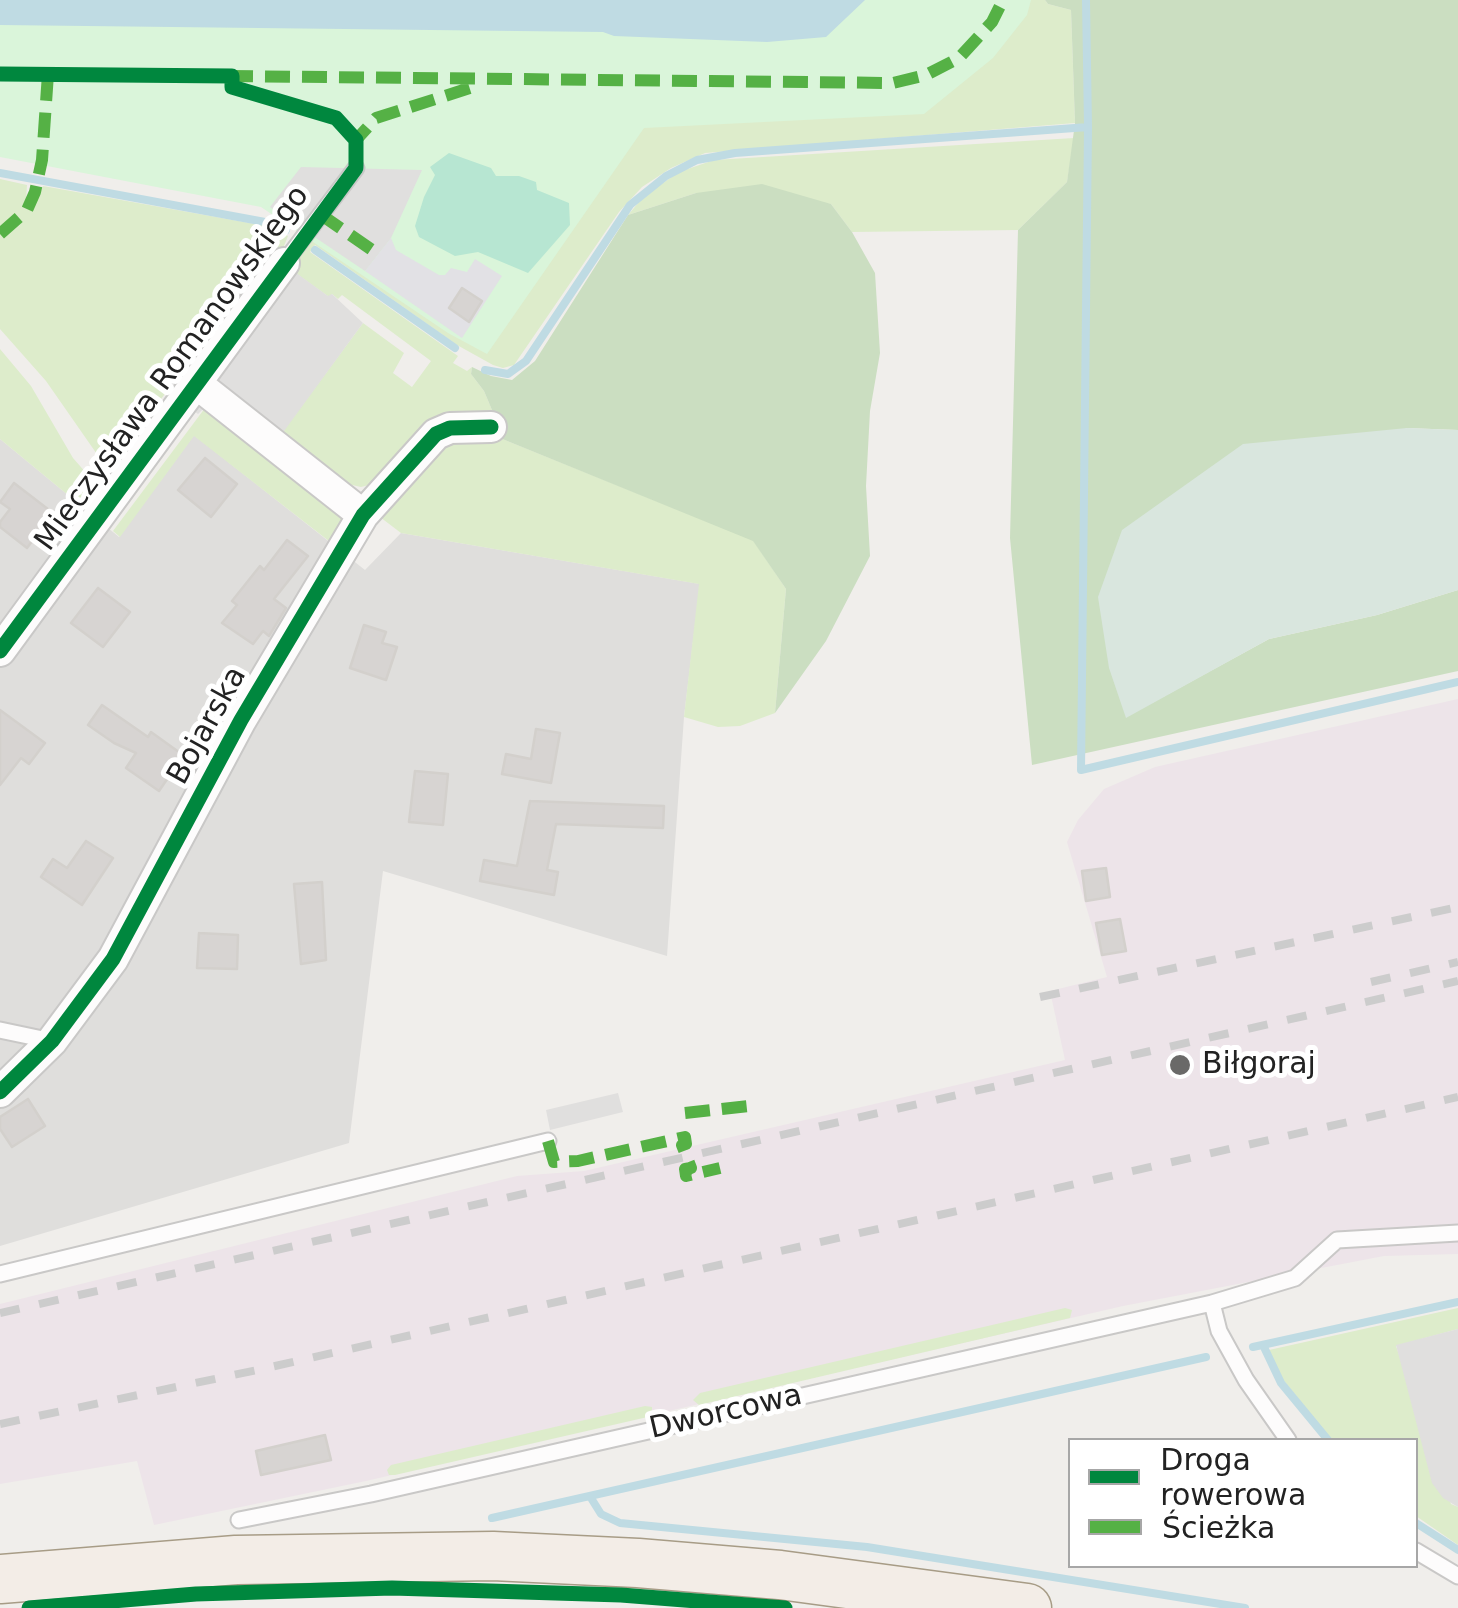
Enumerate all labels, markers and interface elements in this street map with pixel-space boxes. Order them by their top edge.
street label: Mieczysława Romanowskiego [28,180,318,558]
street label: Bojarska [161,661,255,791]
place label: Biłgoraj [1202,1047,1316,1083]
marker: Biłgoraj [1167,1052,1193,1078]
street label: Dworcowa [646,1378,806,1448]
legend [1068,1438,1418,1568]
text: Droga rowerowa [1160,1442,1306,1512]
text: Ścieżka [1162,1510,1275,1545]

